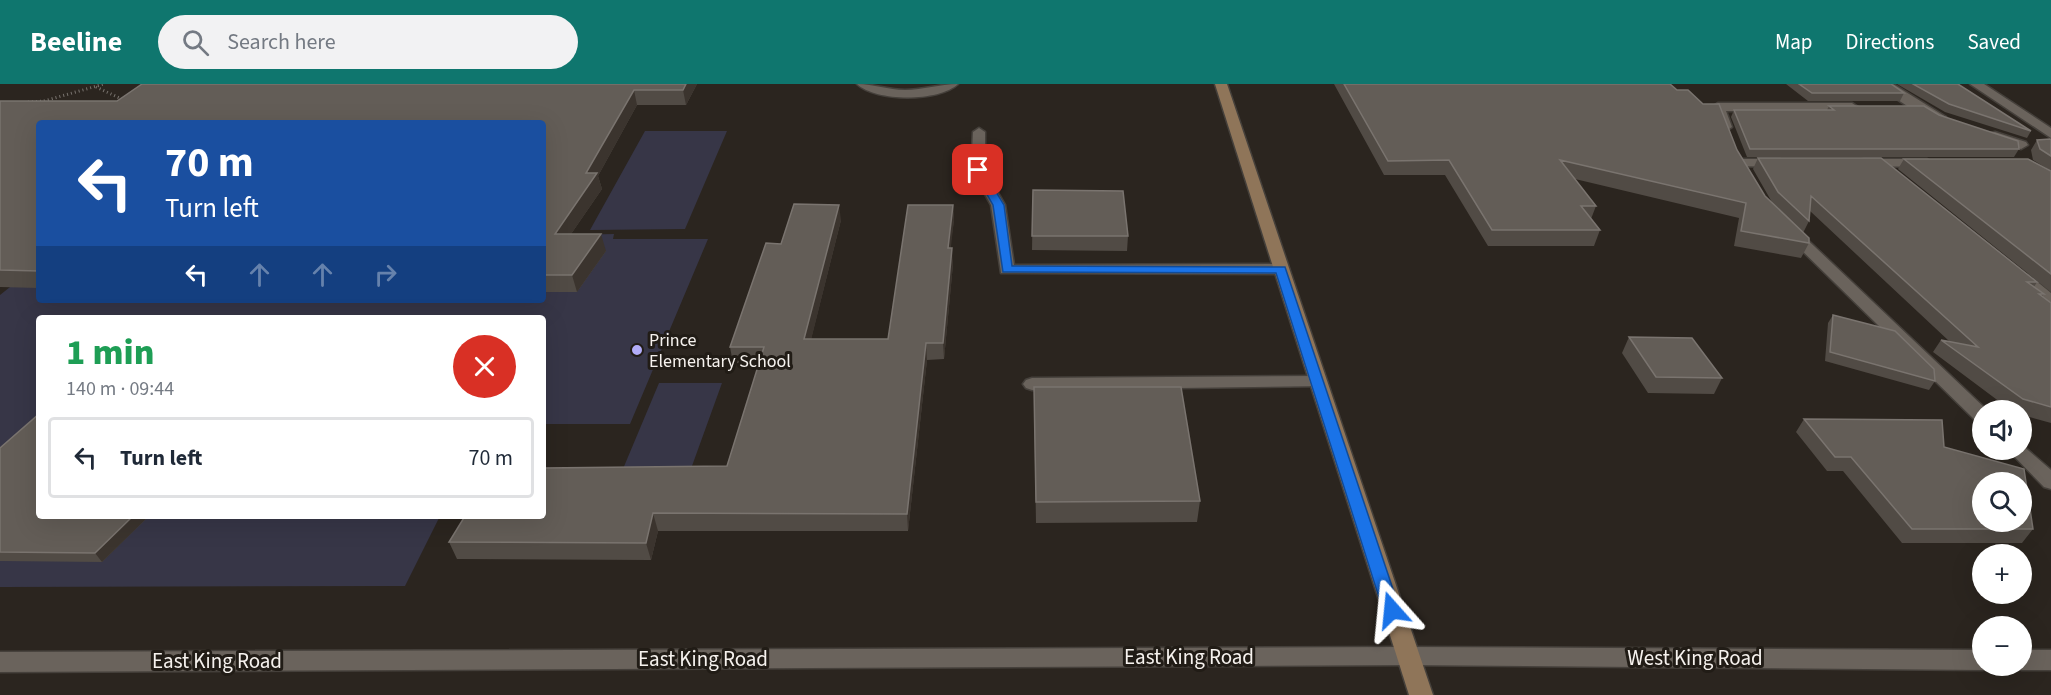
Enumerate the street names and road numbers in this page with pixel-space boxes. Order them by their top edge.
street label: East King Road [1124,642,1254,672]
street label: West King Road [1627,643,1763,673]
street label: East King Road [638,644,768,674]
street label: East King Road [152,646,282,676]

